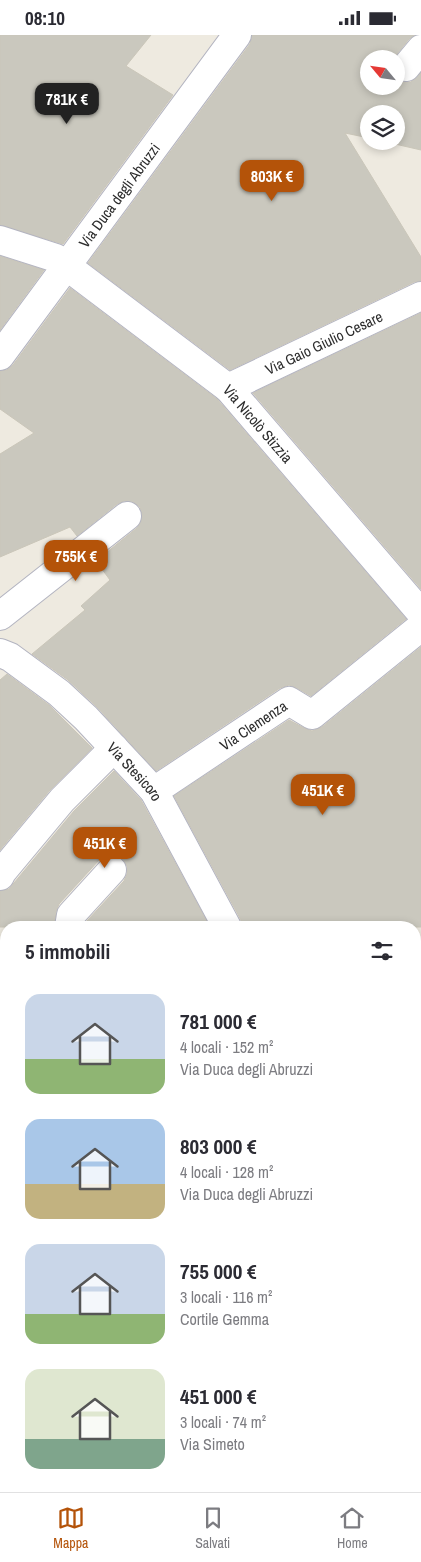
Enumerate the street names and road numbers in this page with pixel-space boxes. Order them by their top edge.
street label: Via Duca degli Abruzzi [73,139,164,252]
street label: Via Gaio Giulio Cesare [262,305,386,379]
street label: Via Nicolò Stizzia [219,379,298,467]
street label: Via Clemenza [215,695,291,755]
street label: Via Stesicoro [103,737,168,805]

